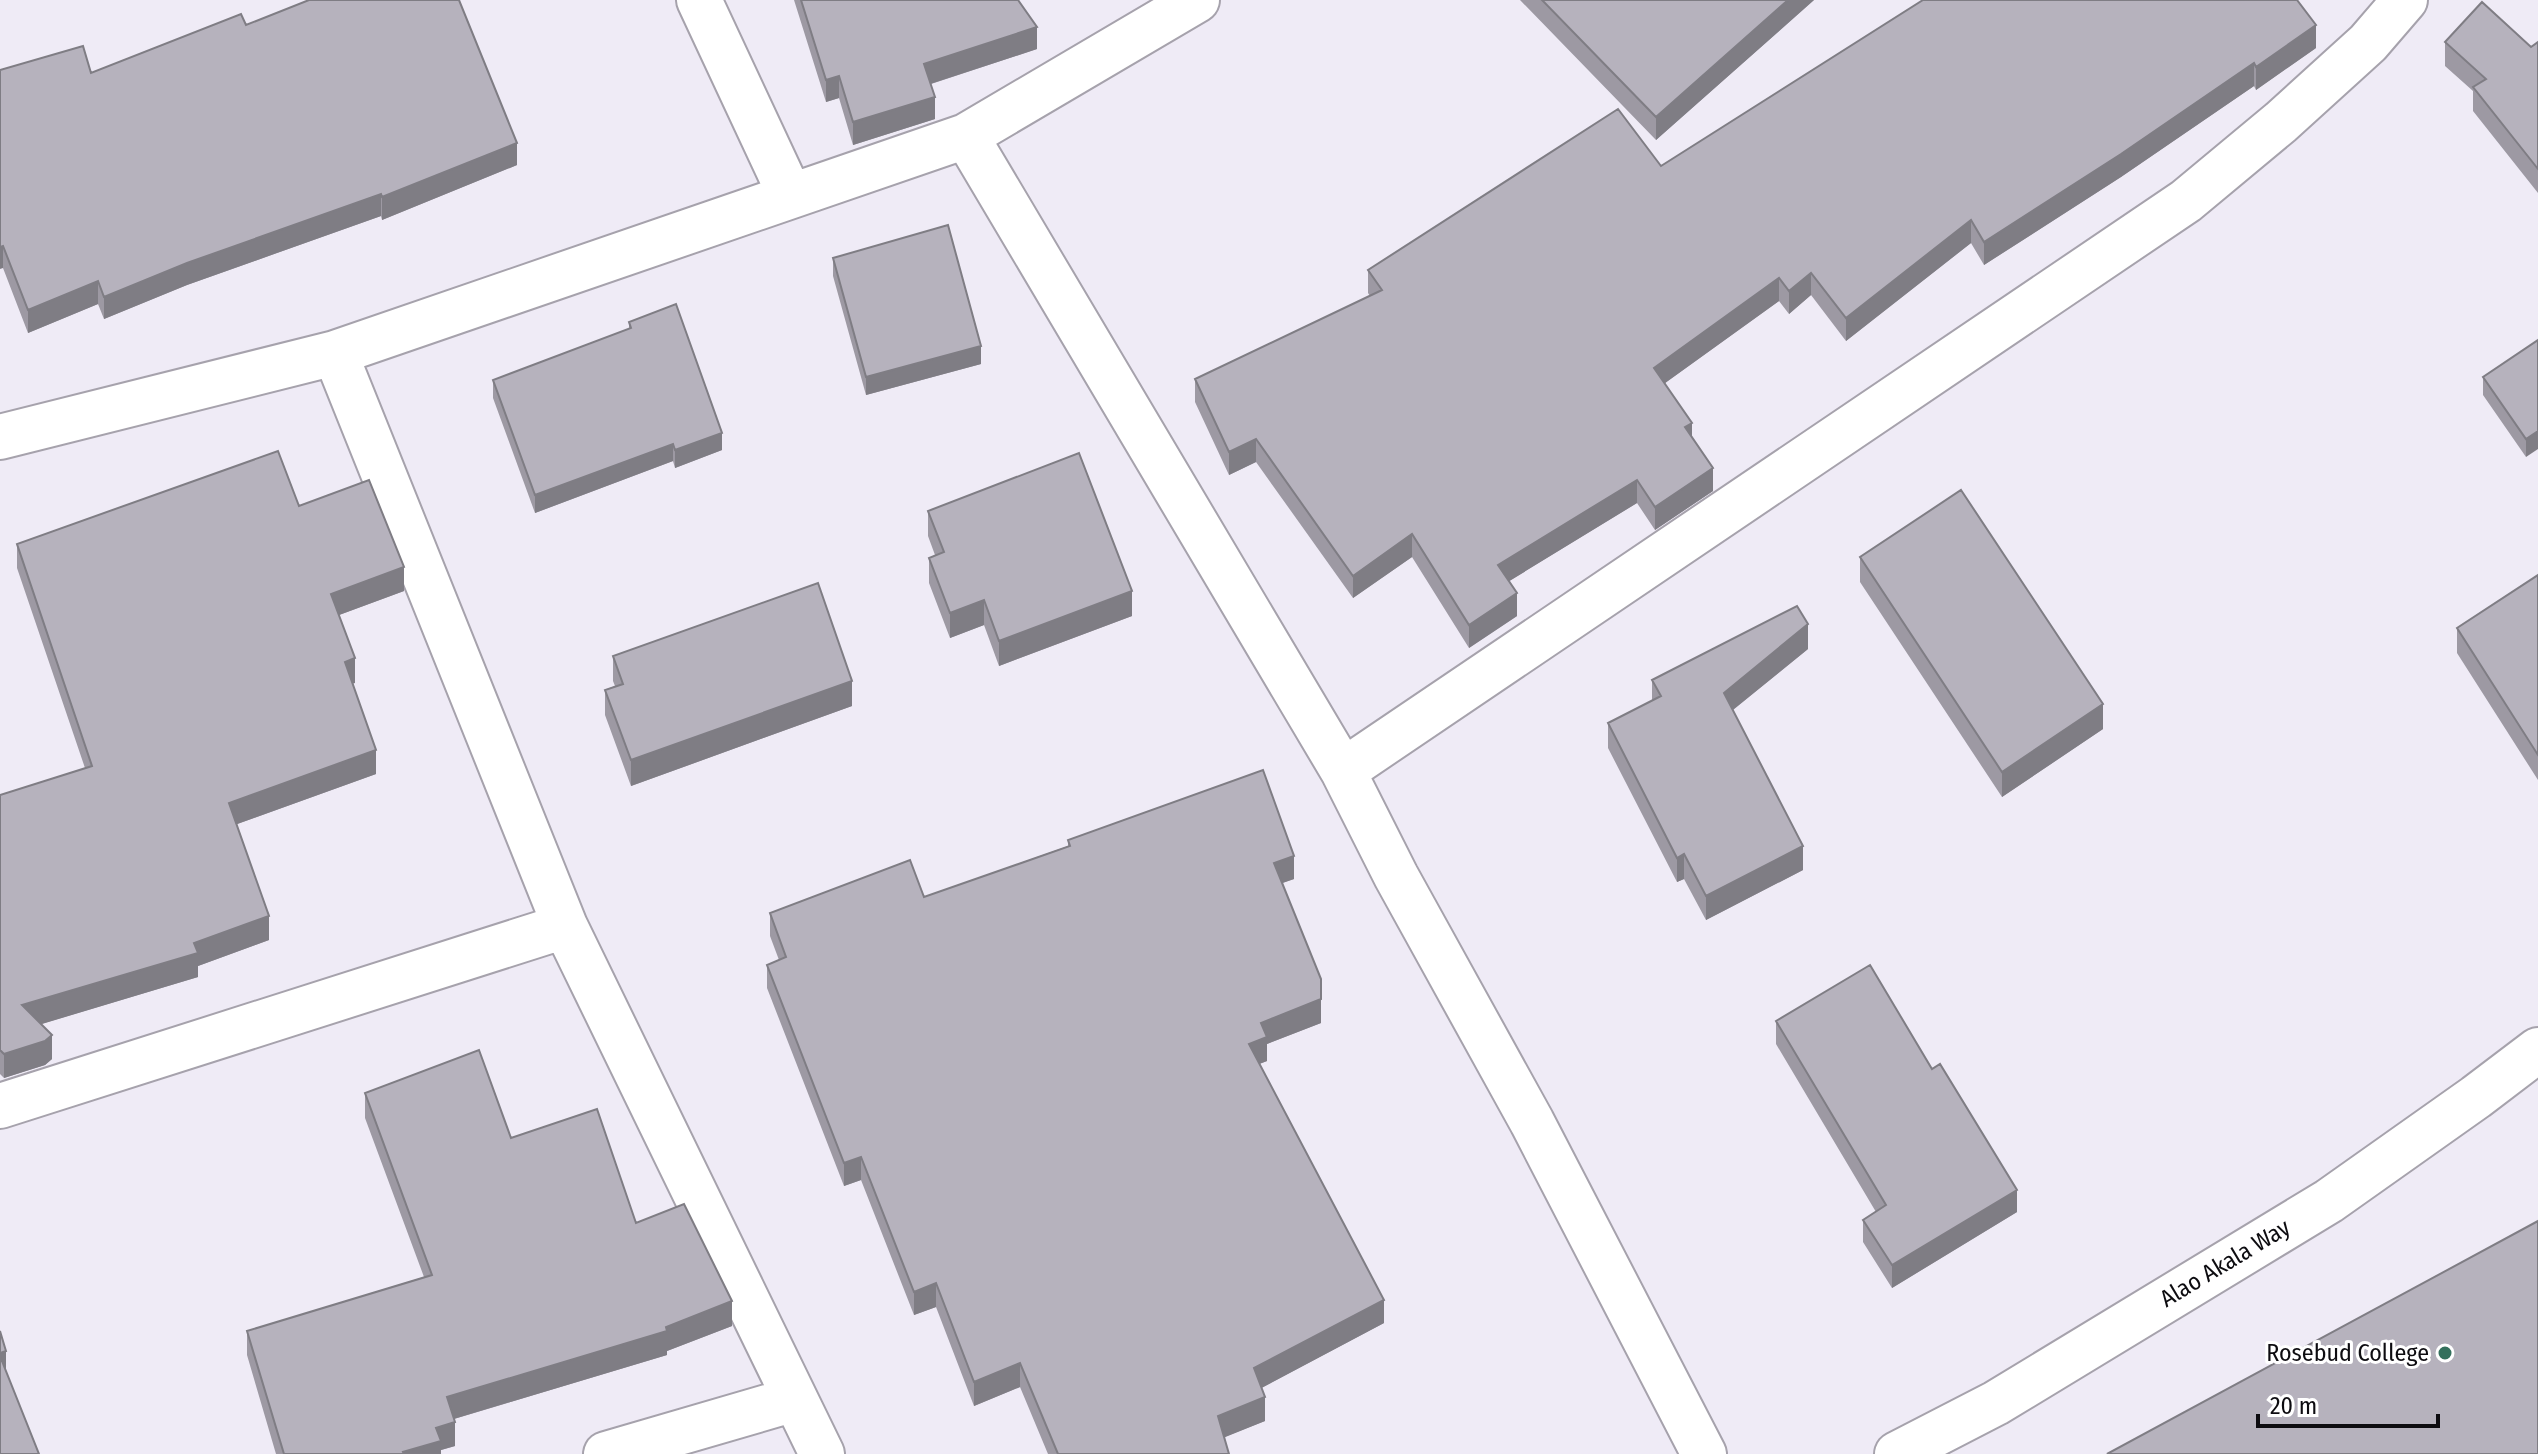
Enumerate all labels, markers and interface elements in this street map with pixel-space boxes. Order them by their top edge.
street label: Alao Akala Way [2155,1213,2295,1313]
place label: Rosebud College [2266,1339,2429,1367]
marker: Rosebud College [2436,1344,2454,1362]
scale bar [2258,1378,2438,1428]
text: 20 m [2270,1392,2317,1420]

